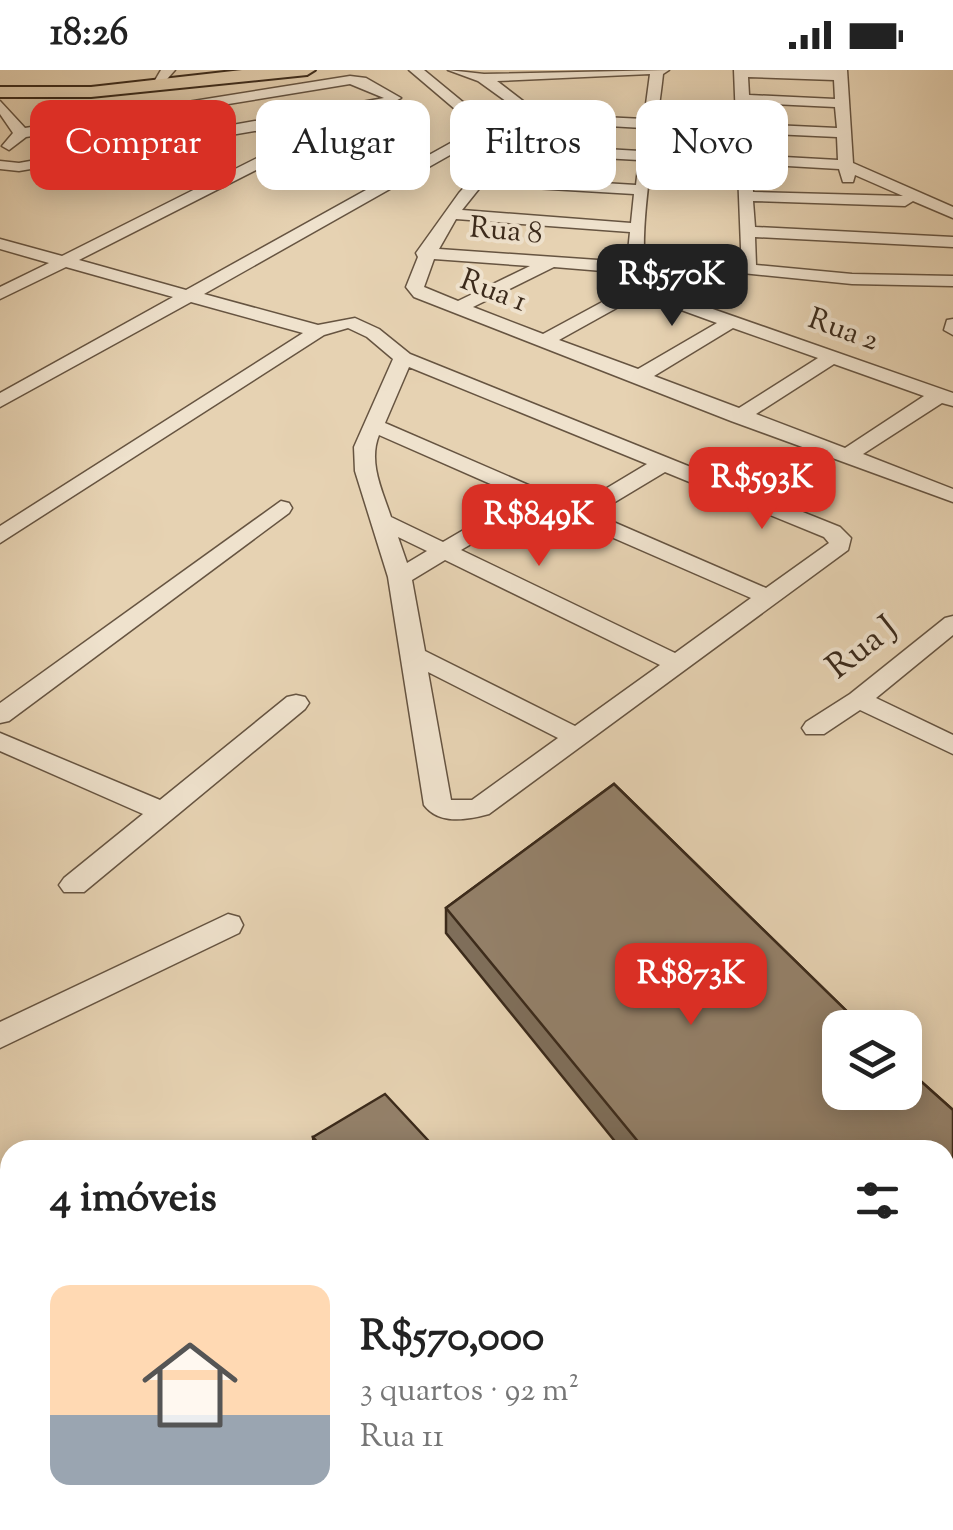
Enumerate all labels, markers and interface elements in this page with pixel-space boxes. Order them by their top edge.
text: 18:26 [50,8,128,62]
chip: Comprar [30,100,236,190]
chip: Alugar [256,100,430,190]
chip: Filtros [450,100,616,190]
chip: Novo [636,100,788,190]
street label: Rua 8 [468,207,544,257]
pin: R$570K [591,244,753,329]
text: R$570K [619,253,725,299]
street label: Rua 1 [453,260,533,324]
street label: Rua 2 [802,298,884,364]
pin: R$593K [681,447,843,532]
text: R$593K [711,456,813,502]
pin: R$849K [458,484,620,569]
text: R$849K [484,493,594,539]
street label: Rua J [817,605,909,693]
pin: R$873K [610,943,772,1028]
text: R$873K [637,952,745,998]
map controls [822,1010,922,1110]
button: layers [822,1010,922,1110]
text: 4 imóveis [50,1170,217,1230]
icon: filters [850,1173,905,1228]
text: R$570,000 [360,1309,544,1369]
icon: home [130,1325,250,1445]
text: 3 quartos · 92 m² [360,1369,579,1415]
text: Rua 11 [360,1415,444,1461]

